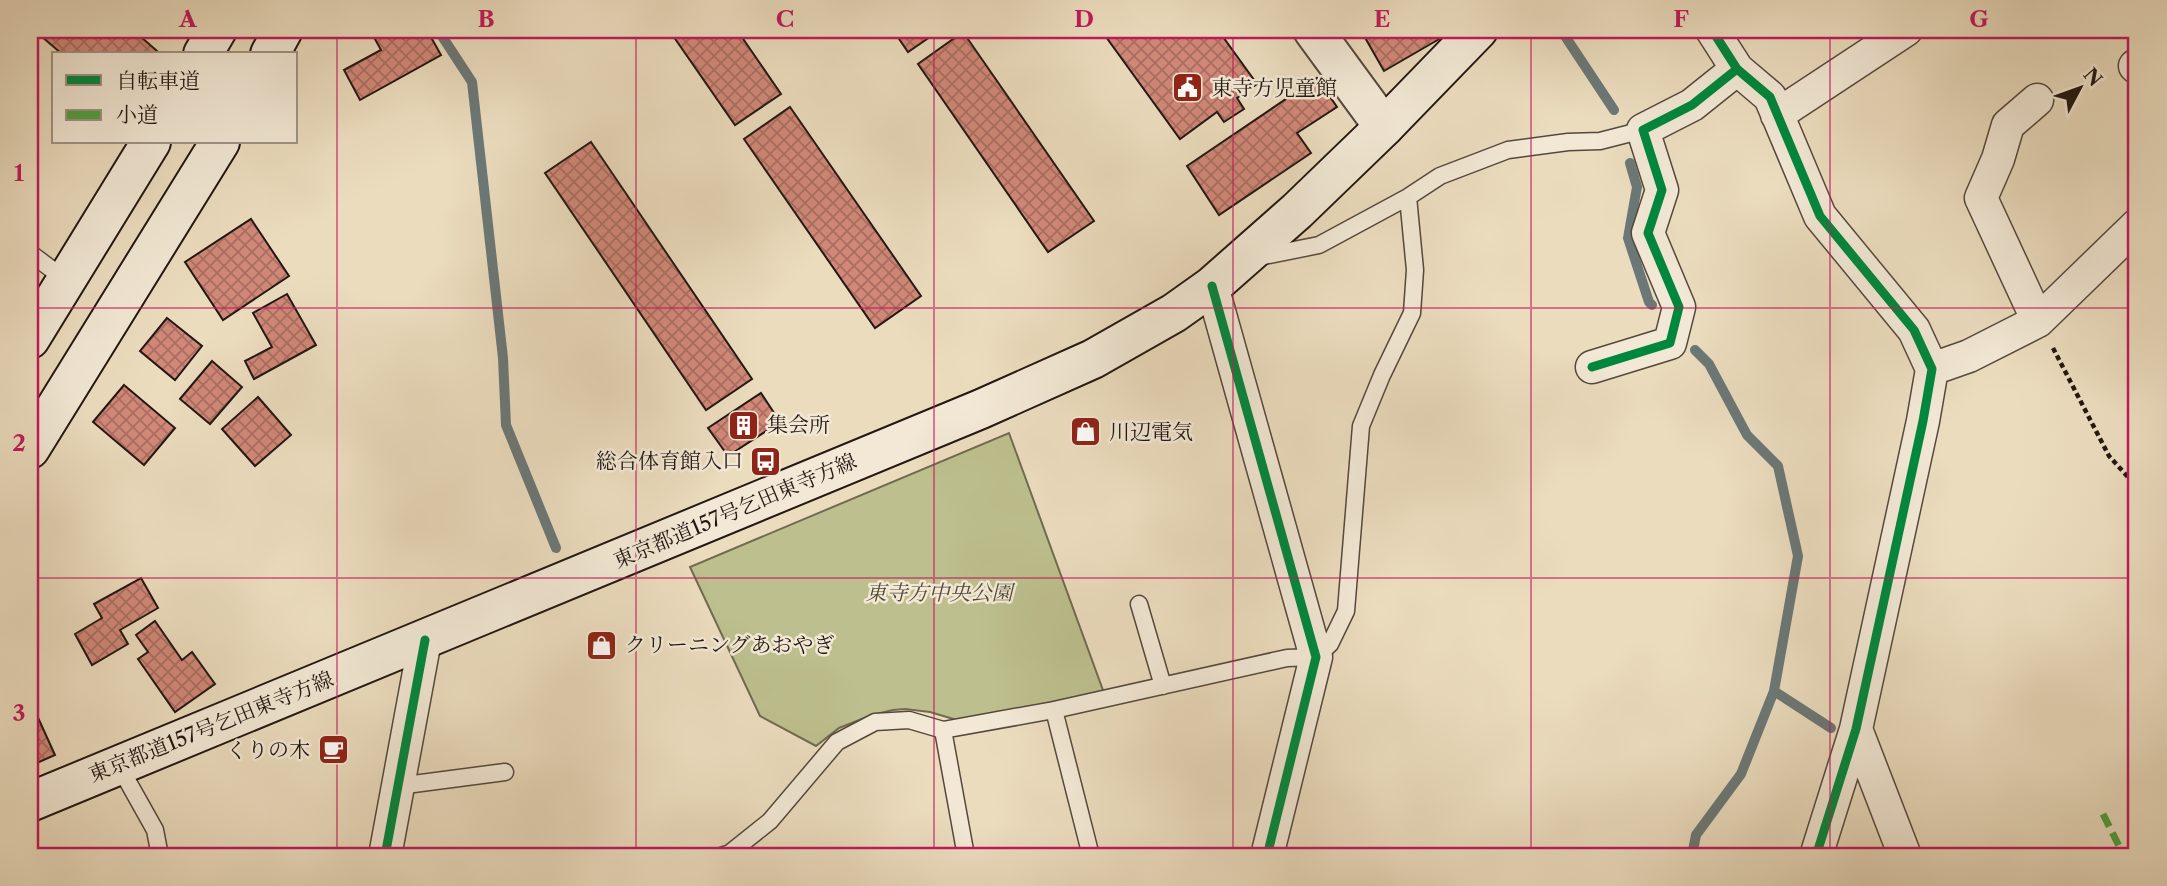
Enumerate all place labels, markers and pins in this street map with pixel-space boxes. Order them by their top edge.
public building icon: 東寺方児童館 [1171,71,1205,105]
place label: 東寺方児童館 [1211,75,1337,100]
building icon: 集会所 [727,408,761,442]
place label: 集会所 [767,412,830,437]
shop icon: 川辺電気 [1069,415,1103,449]
place label: 川辺電気 [1109,419,1193,444]
bus stop icon: 総合体育館入口 [749,444,783,478]
place label: 総合体育館入口 [596,448,743,473]
shop icon: クリーニングあおやぎ [585,628,619,662]
place label: クリーニングあおやぎ [625,632,835,657]
cafe icon: くりの木 [316,733,350,767]
place label: くりの木 [226,737,310,762]

